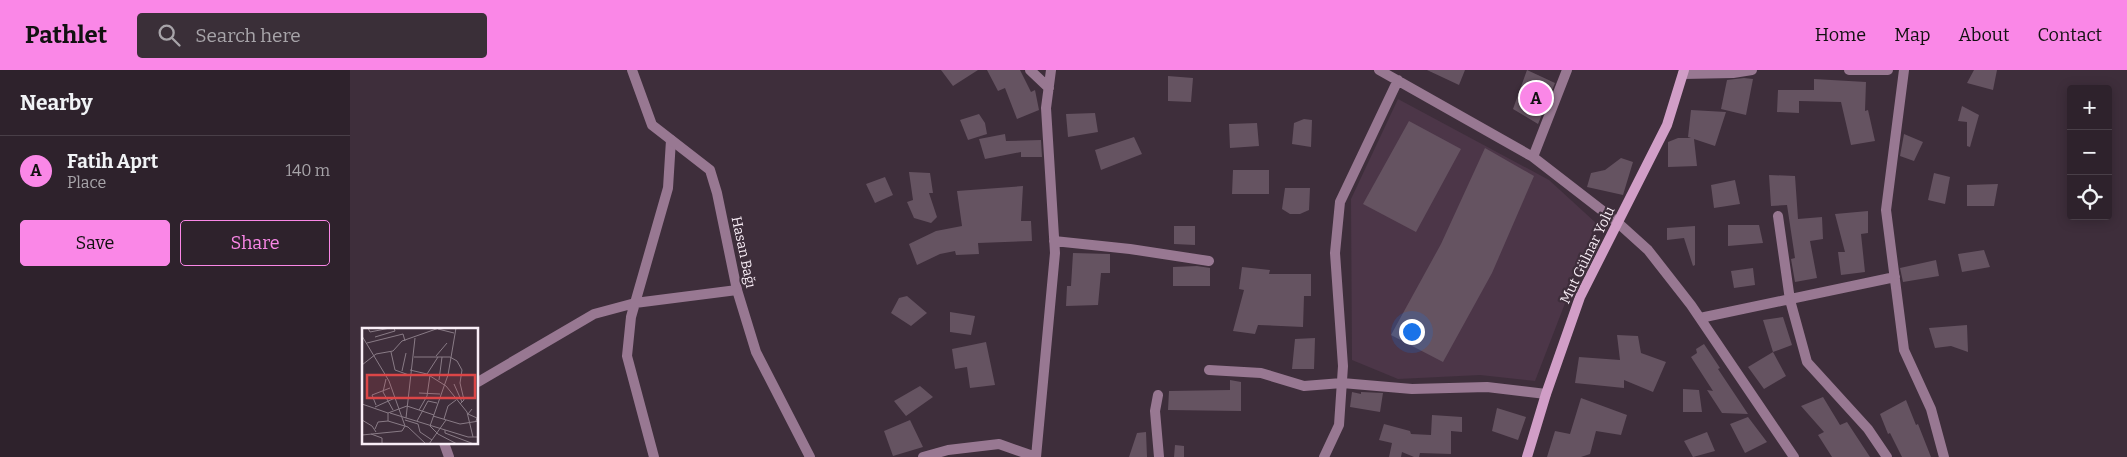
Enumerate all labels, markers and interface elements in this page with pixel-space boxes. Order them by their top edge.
search box [137,13,487,58]
text: Pathlet [25,21,107,49]
icon: search [155,21,183,49]
text: Search here [195,24,301,47]
text: Home [1815,24,1866,46]
text: Map [1894,24,1930,46]
text: About [1958,24,2009,46]
text: Contact [2037,24,2102,46]
pin: A [1520,79,1552,117]
map controls [2067,85,2112,220]
button: + [2067,85,2112,130]
text: Nearby [20,90,93,116]
button: − [2067,130,2112,175]
text: Fatih Aprt [67,150,158,173]
text: A [30,161,42,180]
text: 140 m [285,161,330,180]
text: Place [67,173,106,192]
button: locate [2067,175,2112,220]
street label: Mut Gülnar Yolu [1557,204,1618,307]
street label: Hasan Bağı [728,215,759,289]
button: Save [20,220,170,266]
button: Share [180,220,330,266]
your location [1399,319,1425,345]
inset map [362,328,479,444]

